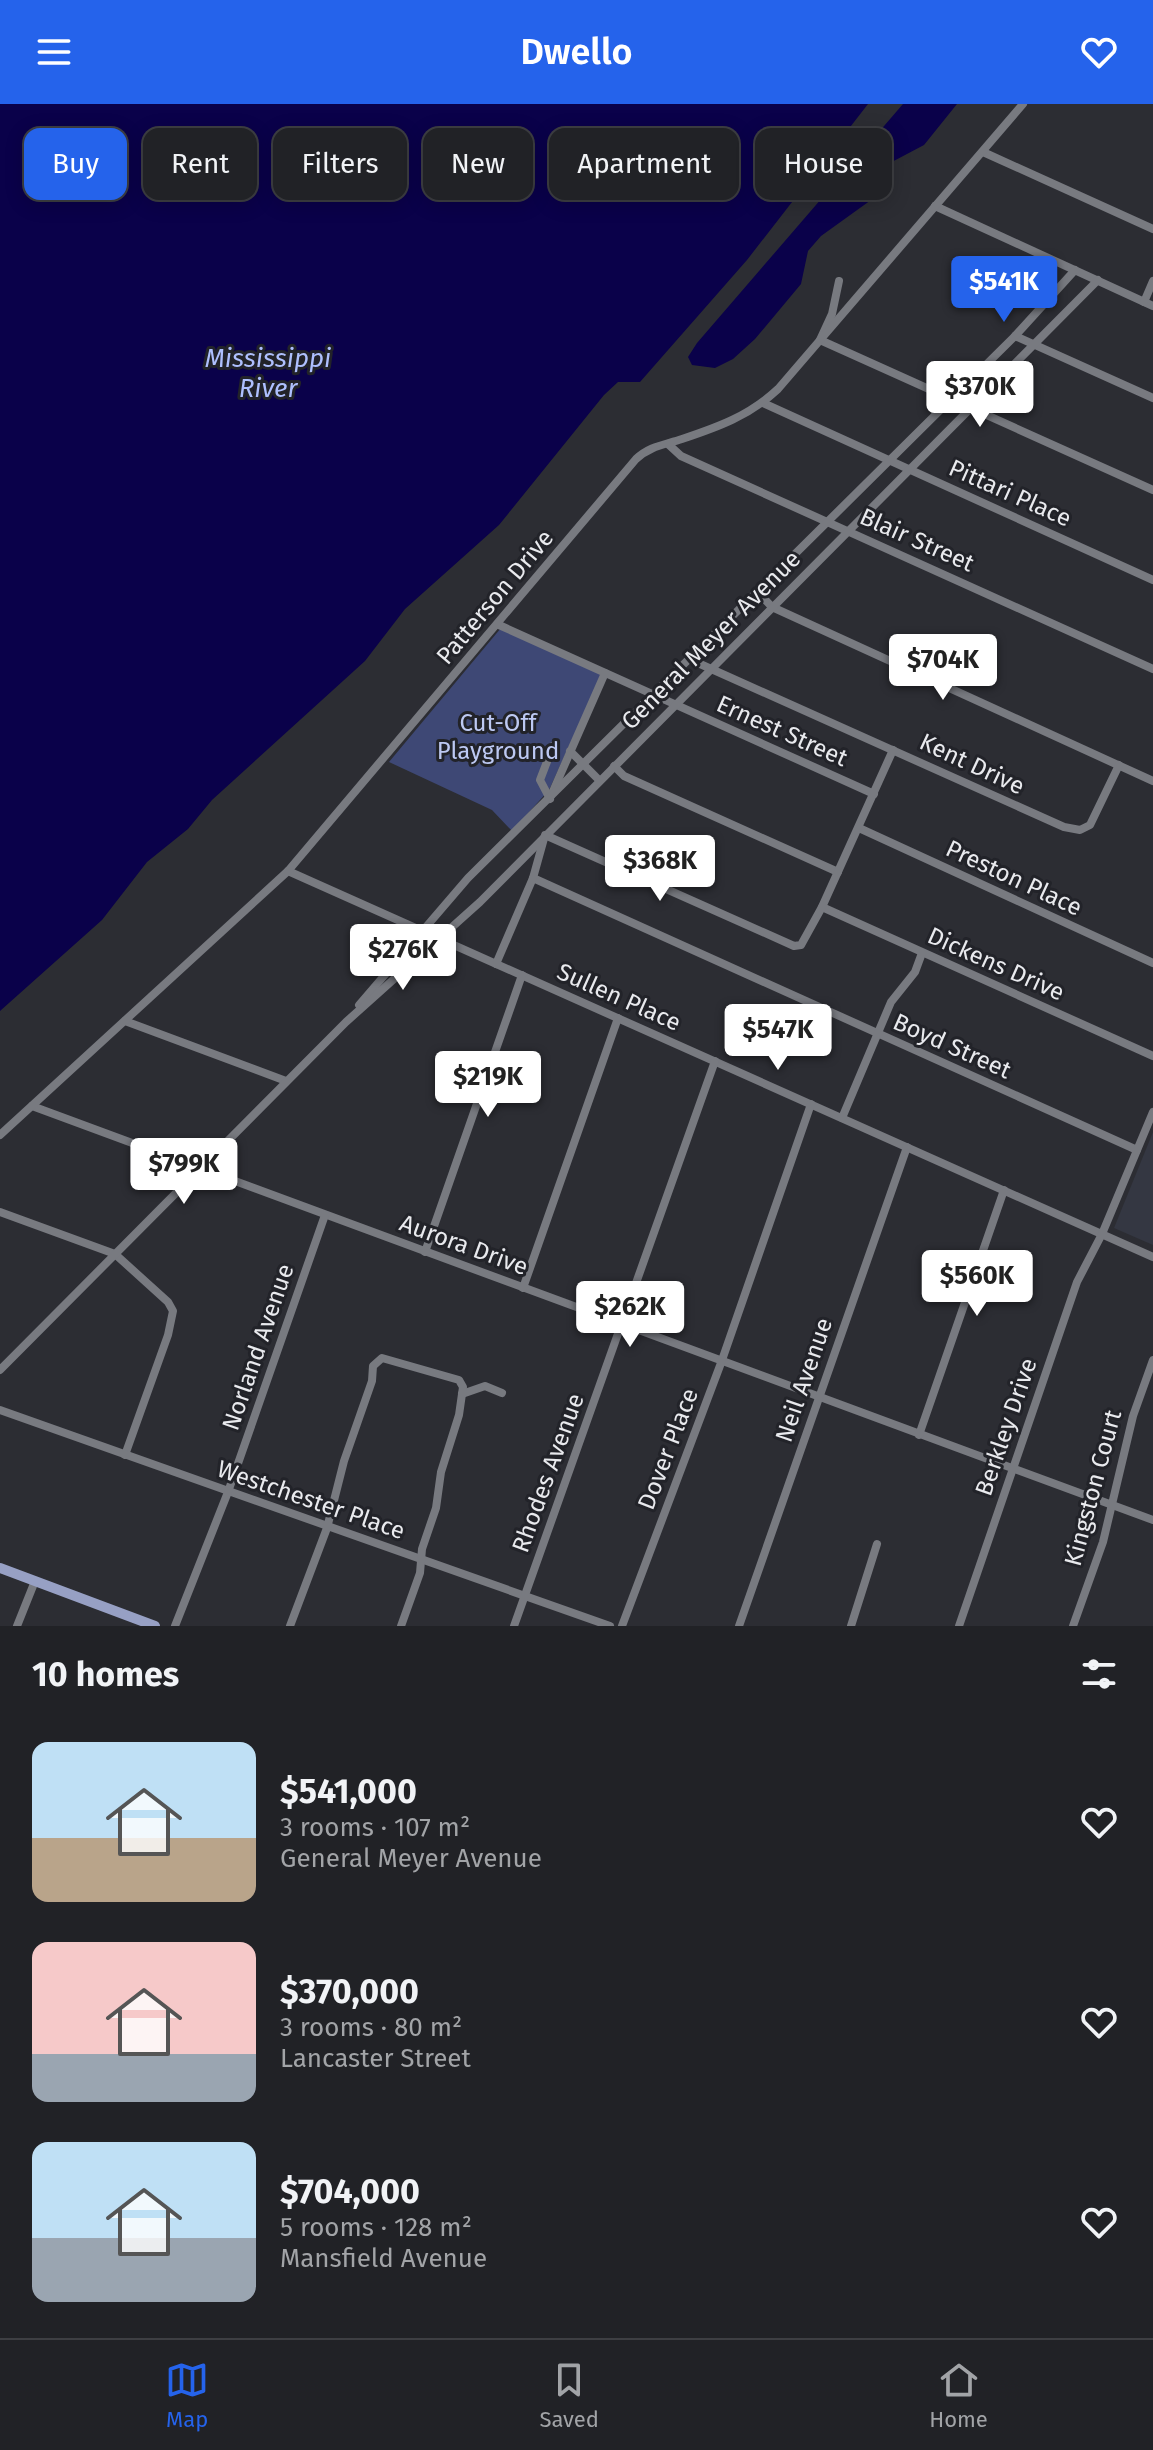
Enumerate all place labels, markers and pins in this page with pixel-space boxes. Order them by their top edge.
pin: $541K [948,256,1060,324]
pin: $370K [924,361,1036,429]
pin: $704K [887,634,999,702]
pin: $368K [604,835,716,903]
pin: $276K [347,924,459,992]
pin: $547K [722,1004,834,1072]
pin: $219K [432,1051,544,1119]
pin: $799K [128,1138,240,1206]
pin: $560K [921,1250,1033,1318]
pin: $262K [574,1281,686,1349]

